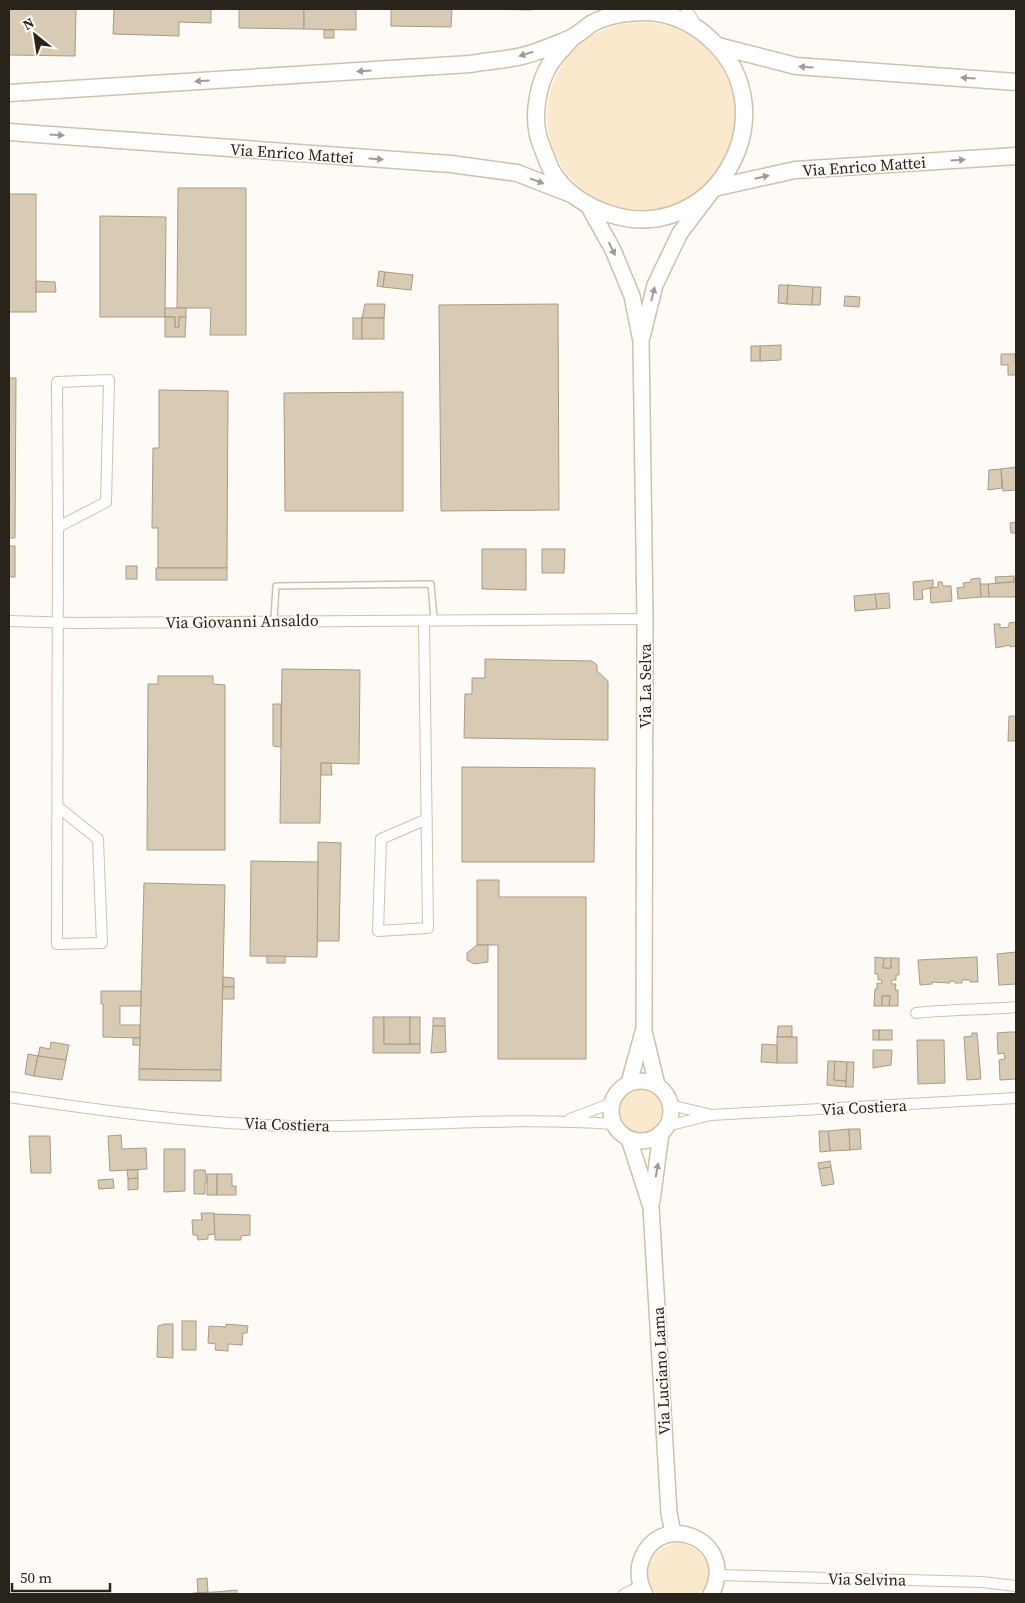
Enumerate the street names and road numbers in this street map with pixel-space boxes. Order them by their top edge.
street label: Via Enrico Mattei [229,138,355,168]
street label: Via Enrico Mattei [801,151,927,181]
street label: Via Giovanni Ansaldo [165,609,319,633]
street label: Via La Selva [634,643,656,729]
street label: Via Costiera [821,1094,908,1120]
street label: Via Costiera [244,1112,331,1137]
street label: Via Luciano Lama [647,1306,675,1436]
street label: Via Selvina [828,1567,907,1591]

